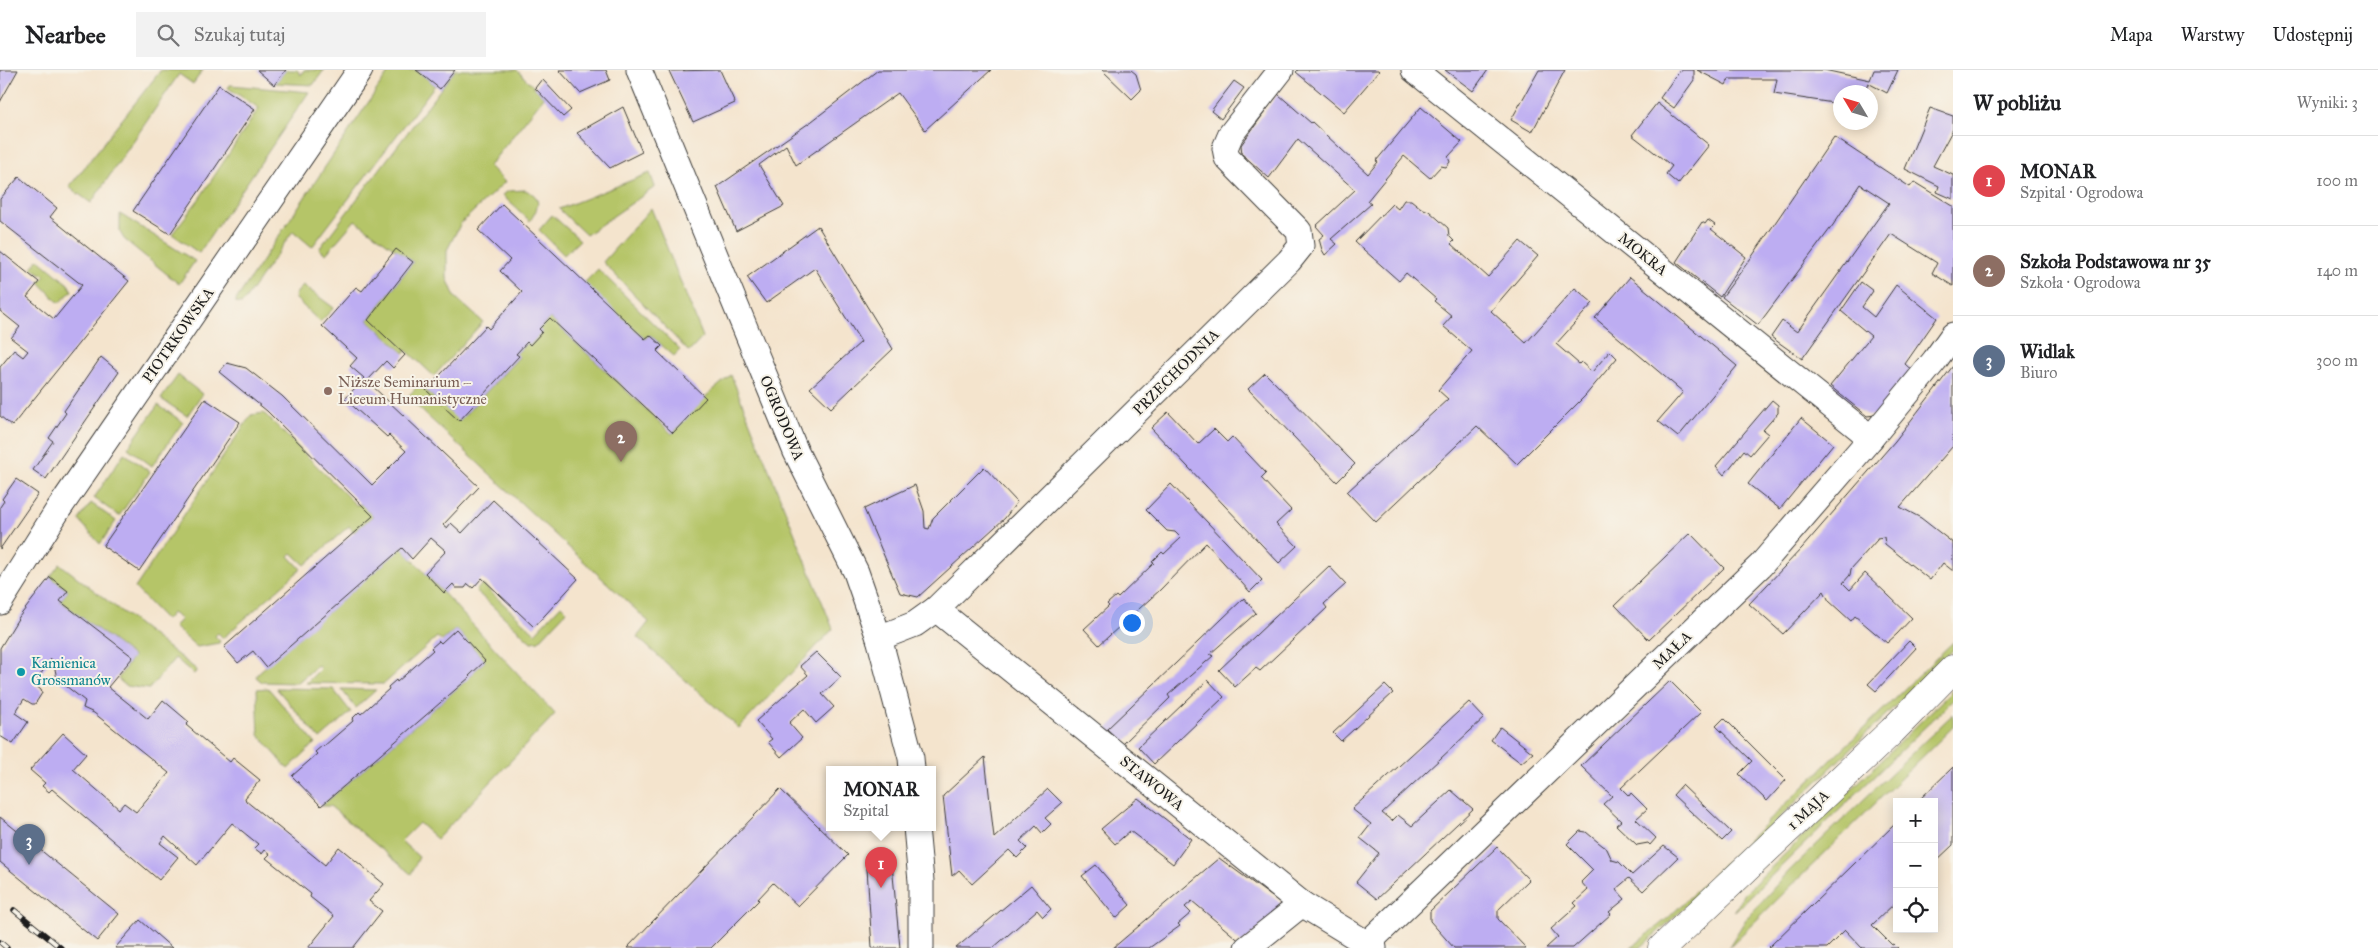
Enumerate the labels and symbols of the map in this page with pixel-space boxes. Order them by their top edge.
north arrow [1833,85,1878,130]
street label: MOKRA [1615,229,1671,279]
street label: PIOTRKOWSKA [138,284,218,386]
street label: PRZECHODNIA [1129,325,1223,419]
place label: Niższe Seminarium – Liceum Humanistyczne [338,373,487,408]
street label: OGRODOWA [756,373,808,463]
marker: Niższe Seminarium – Liceum Humanistyczne [322,385,334,397]
pin: 2 [605,421,637,462]
your location [1119,610,1145,636]
street label: MAŁA [1649,627,1695,673]
place label: Kamienica Grossmanów [31,654,111,689]
marker: Kamienica Grossmanów [15,666,27,678]
street label: STAWOWA [1116,752,1188,814]
street label: 1 MAJA [1783,786,1833,834]
pin: 3 [13,824,45,865]
pin: 1 [865,847,897,888]

